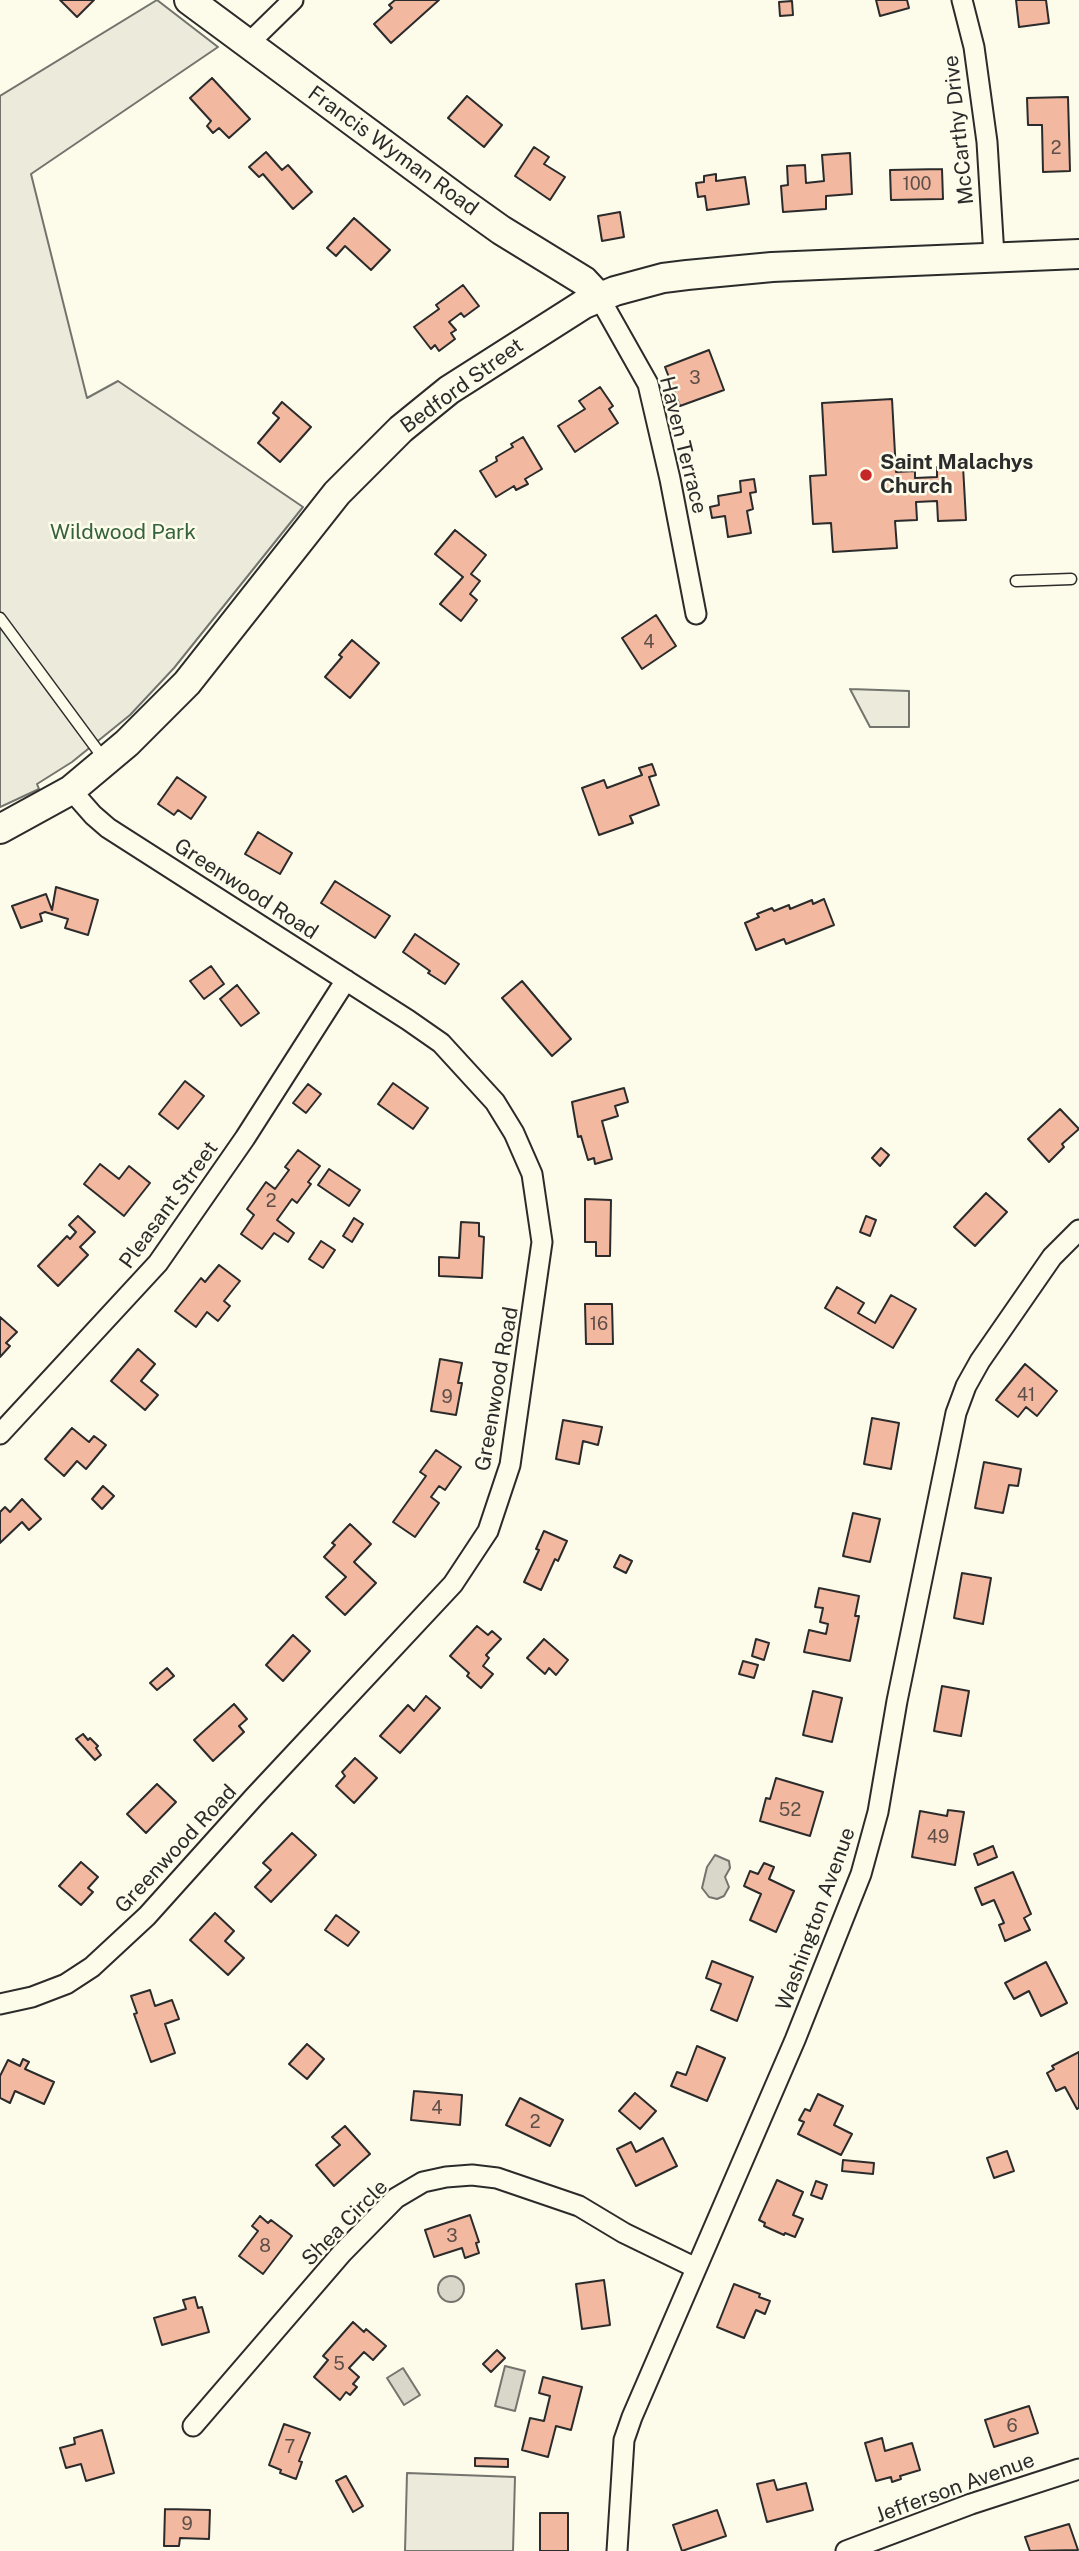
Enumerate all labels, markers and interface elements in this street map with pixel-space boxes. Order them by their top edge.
street label: McCarthy Drive [939,54,979,206]
street label: Francis Wyman Road [303,81,483,221]
house number: 2 [1051,137,1061,159]
house number: 100 [902,173,932,195]
street label: Bedford Street [396,333,528,439]
house number: 3 [689,367,701,389]
street label: Haven Terrace [654,374,712,516]
place label: Saint Malachys Church [880,450,1033,500]
marker: Saint Malachys Church [858,467,874,483]
park label: Wildwood Park [50,520,196,546]
house number: 4 [643,631,655,653]
street label: Greenwood Road [169,833,323,945]
street label: Pleasant Street [114,1137,224,1273]
house number: 2 [266,1190,276,1212]
street label: Greenwood Road [470,1305,524,1473]
house number: 16 [590,1313,608,1335]
house number: 41 [1017,1384,1035,1406]
house number: 9 [441,1386,453,1408]
street label: Greenwood Road [110,1780,242,1918]
house number: 52 [779,1799,801,1821]
street label: Washington Avenue [771,1824,861,2014]
house number: 49 [927,1826,949,1848]
house number: 4 [431,2097,443,2119]
house number: 2 [530,2111,540,2133]
street label: Shea Circle [297,2175,393,2271]
house number: 3 [446,2225,458,2247]
house number: 8 [259,2235,271,2257]
house number: 5 [333,2353,345,2375]
house number: 6 [1006,2415,1018,2437]
house number: 7 [285,2436,295,2458]
street label: Jefferson Avenue [872,2448,1038,2528]
house number: 9 [181,2513,193,2535]

